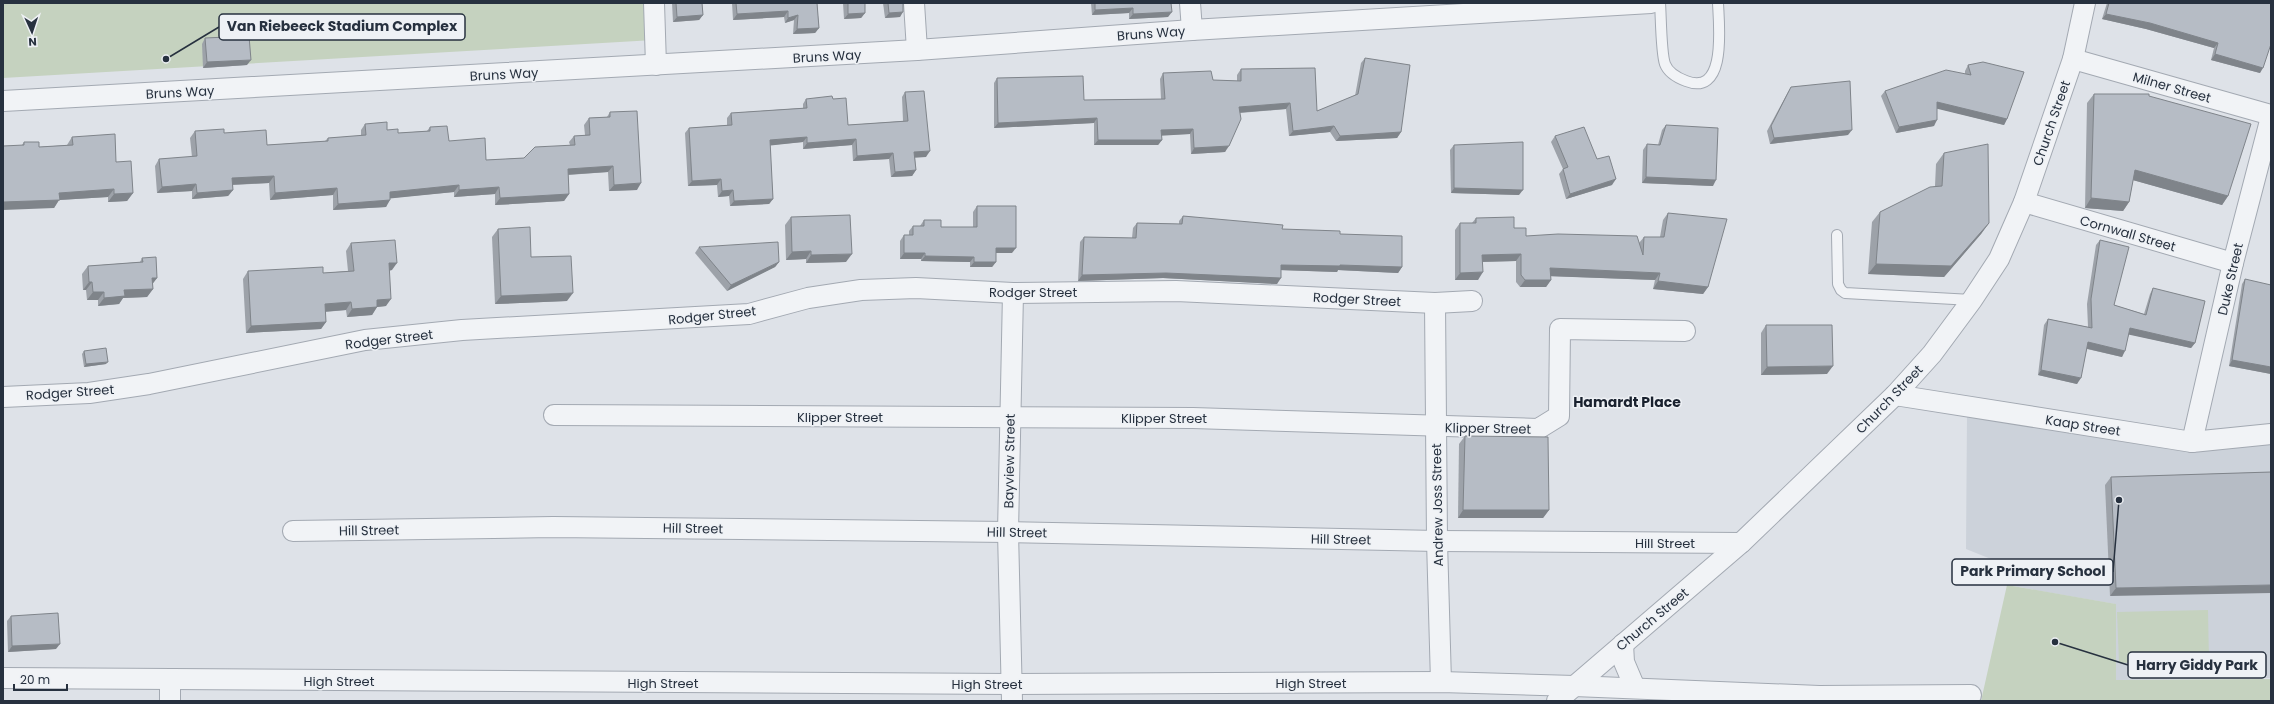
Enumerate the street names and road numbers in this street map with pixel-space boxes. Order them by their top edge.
street label: Bruns Way [1116,22,1187,45]
street label: Bruns Way [792,45,862,68]
street label: Bruns Way [469,63,539,86]
street label: Milner Street [2131,67,2213,108]
street label: Church Street [2028,78,2075,168]
street label: Bruns Way [145,81,215,104]
street label: Cornwall Street [2078,211,2178,256]
street label: Duke Street [2213,241,2248,317]
street label: Rodger Street [989,283,1077,302]
street label: Rodger Street [1312,288,1402,311]
street label: Rodger Street [667,301,757,330]
street label: Rodger Street [344,325,434,354]
street label: Church Street [1852,360,1927,438]
street label: Rodger Street [25,380,115,405]
street label: Klipper Street [797,408,883,427]
street label: Klipper Street [1121,409,1207,428]
street label: Kaap Street [2044,410,2122,441]
street label: Bayview Street [999,413,1020,509]
street label: Klipper Street [1445,418,1532,439]
street label: Andrew Joss Street [1427,443,1448,567]
street label: Hill Street [663,518,723,539]
street label: Hill Street [339,520,399,541]
street label: Hill Street [987,522,1047,543]
street label: Hill Street [1311,529,1371,550]
street label: Hill Street [1635,534,1695,553]
street label: Church Street [1612,583,1693,655]
street label: High Street [304,672,375,691]
street label: High Street [628,674,699,693]
street label: High Street [1276,674,1347,693]
street label: High Street [952,675,1023,694]

